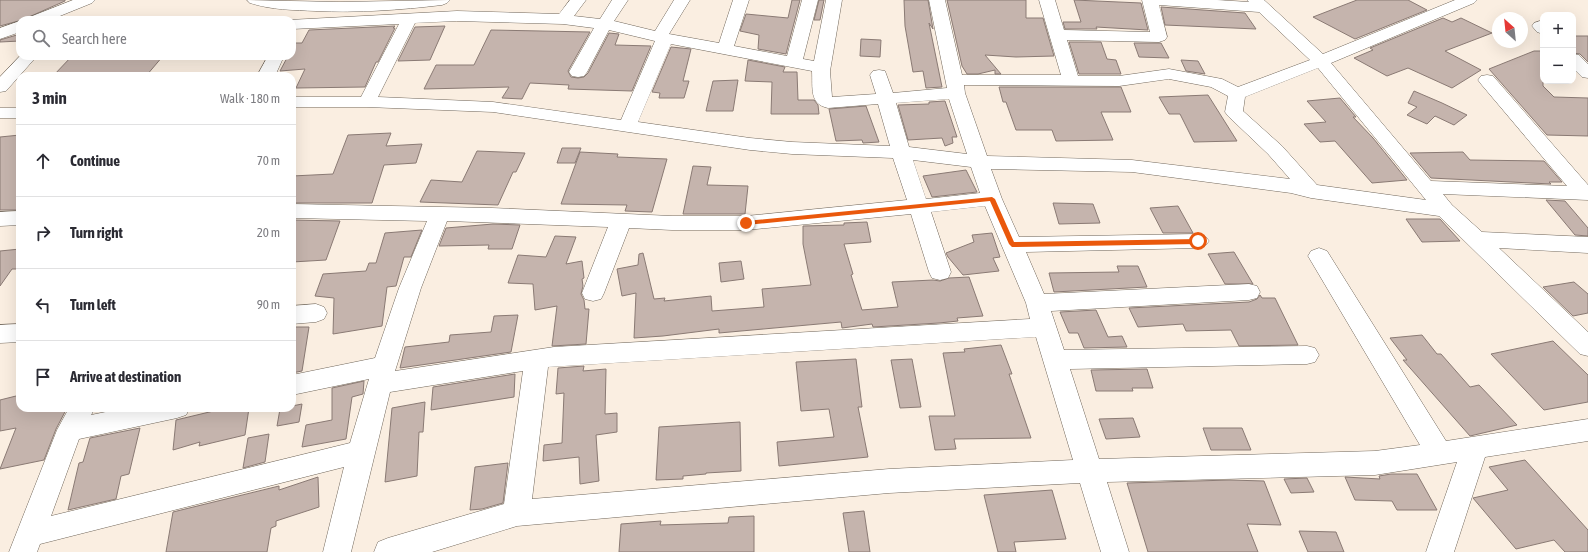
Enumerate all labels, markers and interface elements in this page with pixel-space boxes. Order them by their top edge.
north arrow [1492,12,1528,48]
map controls [1540,12,1576,84]
button: + [1540,12,1576,48]
search box [16,16,296,60]
icon: search [30,27,52,49]
text: Search here [62,30,127,47]
button: − [1540,48,1576,84]
text: 3 min [32,88,67,108]
text: Walk · 180 m [220,91,280,106]
icon: ahead [32,150,54,172]
text: Continue [70,152,120,169]
text: 70 m [257,153,280,168]
route end [737,214,755,232]
icon: right [32,222,54,244]
text: Turn right [70,224,123,241]
text: 20 m [257,225,280,240]
route start [1189,232,1207,250]
icon: left [32,294,54,316]
text: Turn left [70,296,116,313]
text: 90 m [257,297,280,312]
icon: arrive [32,366,54,388]
text: Arrive at destination [70,368,181,385]

